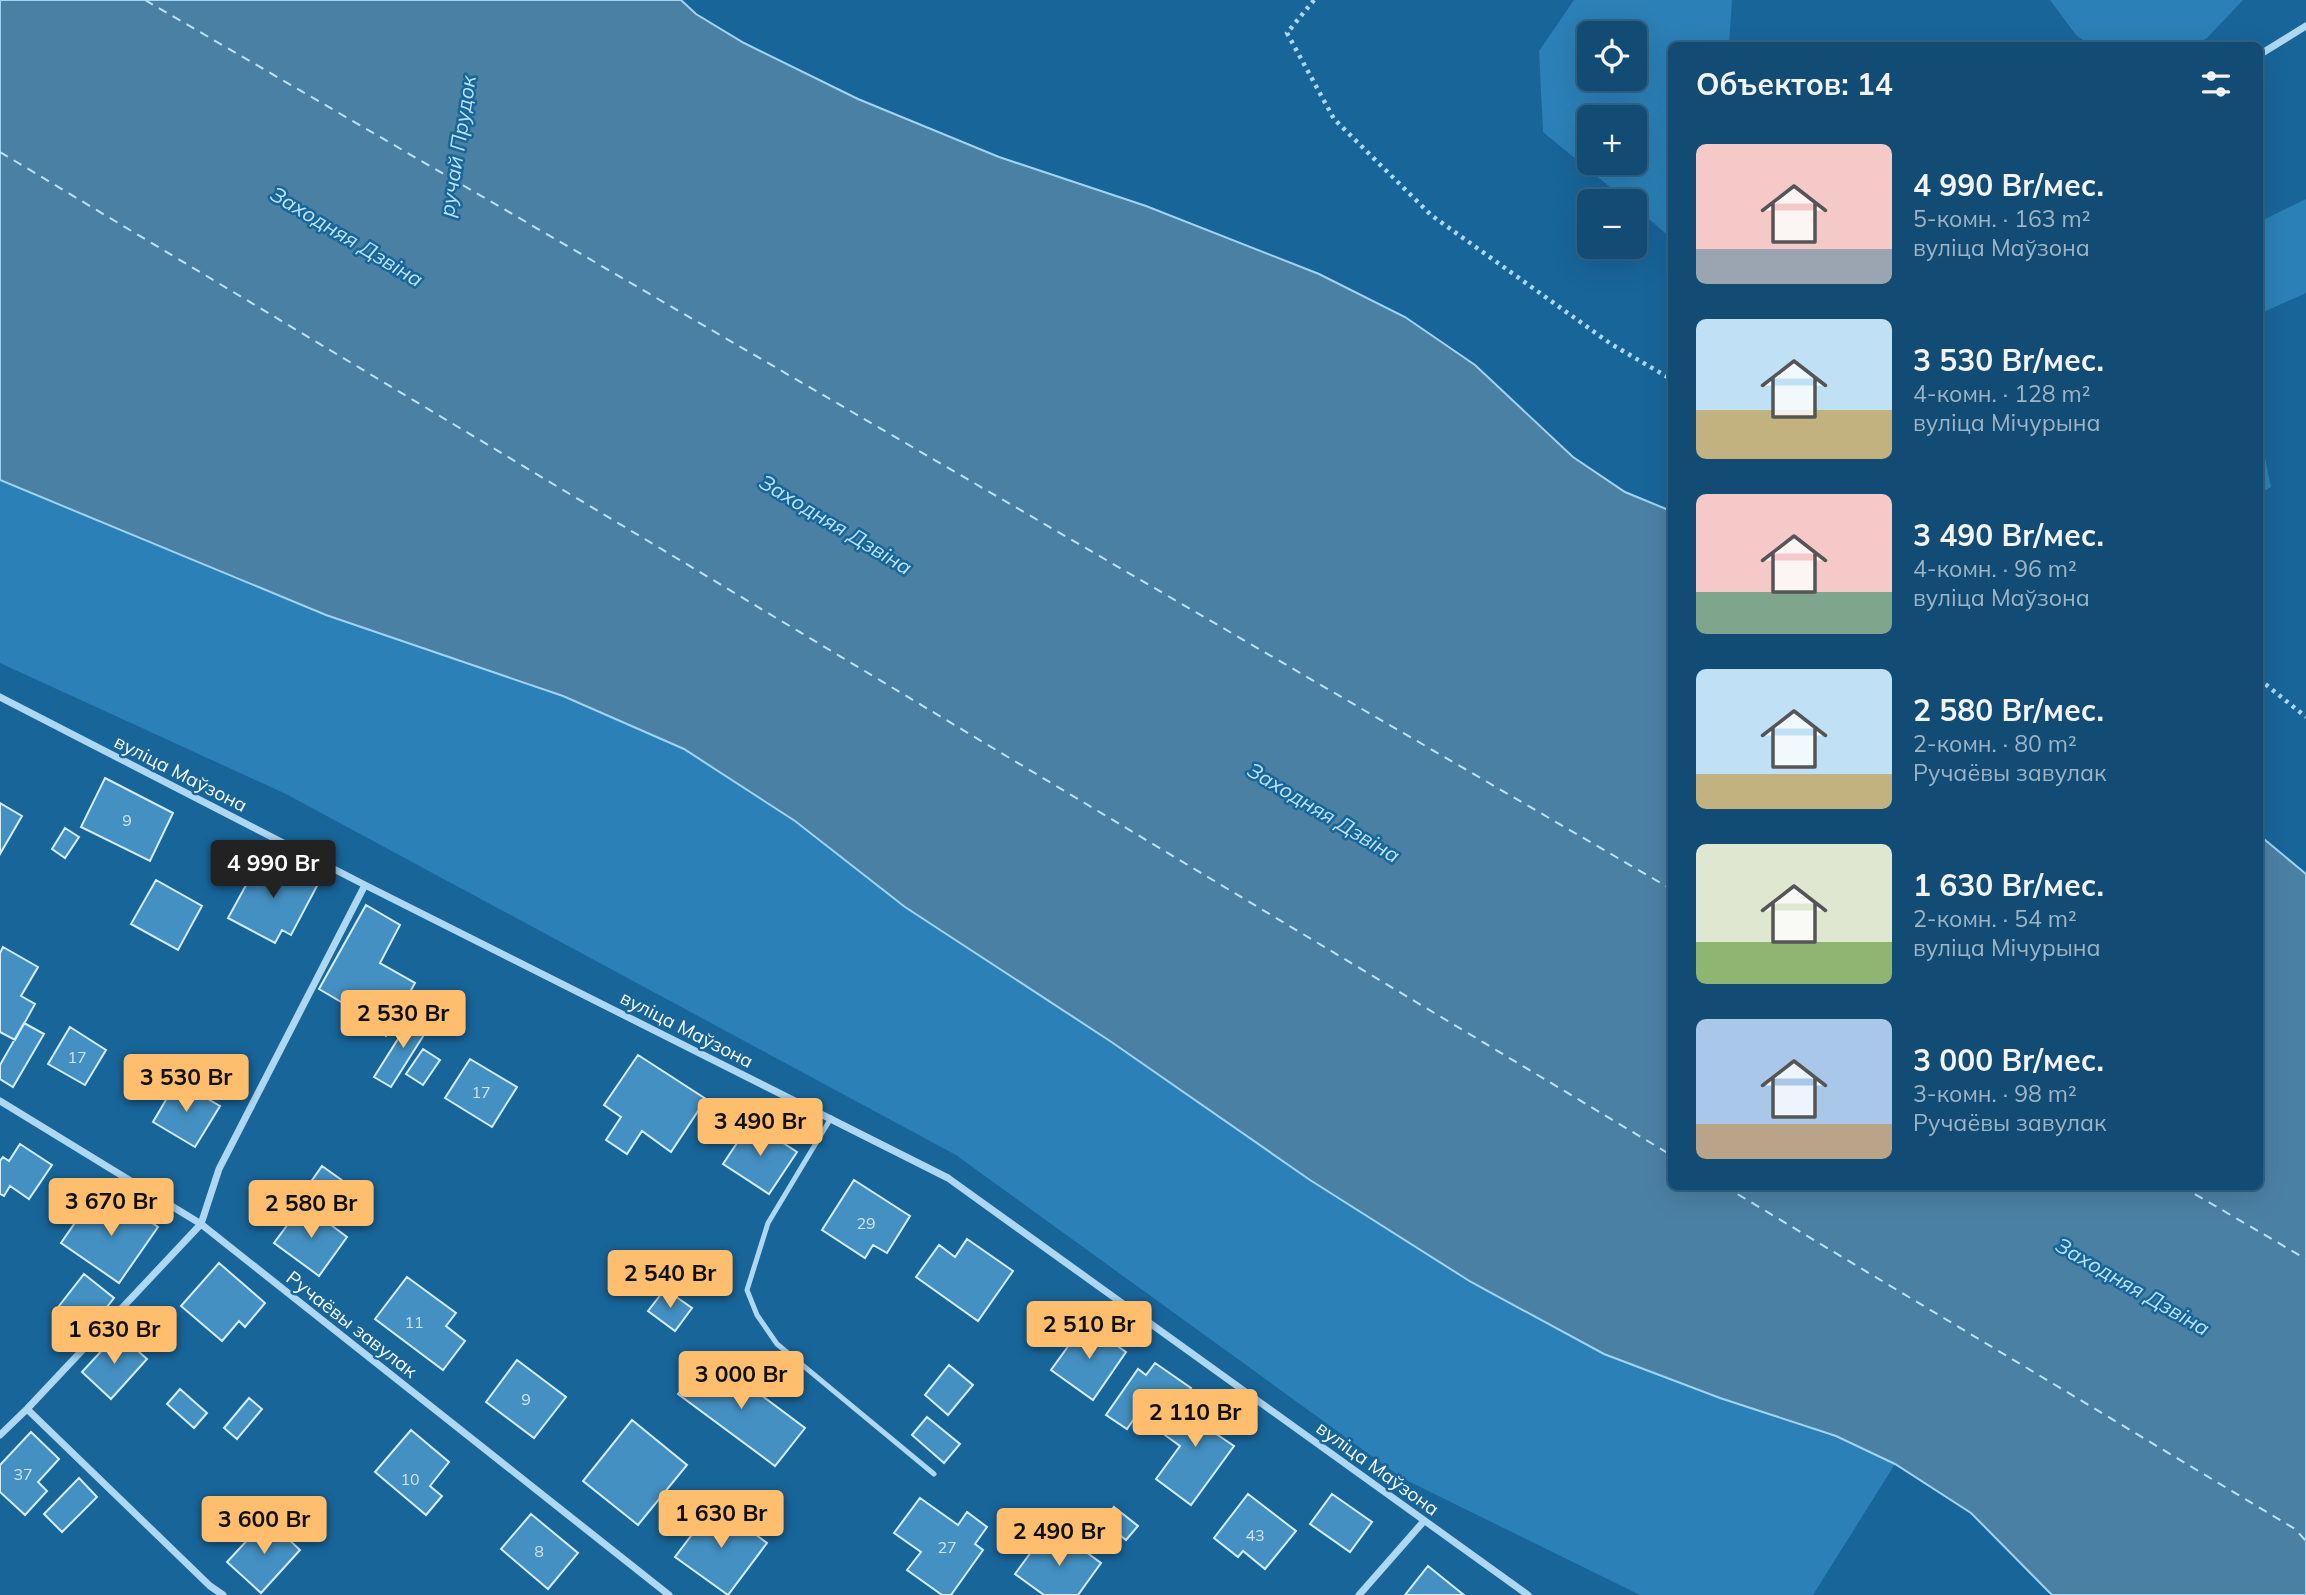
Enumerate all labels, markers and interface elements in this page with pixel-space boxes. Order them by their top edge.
map controls [1577,21,1647,259]
button: locate [1577,21,1647,91]
text: Объектов: 14 [1696,65,1893,103]
icon: filters [2197,65,2235,103]
water label: ручай Прудок [433,73,481,219]
button: + [1577,105,1647,175]
text: 4 990 Br/мес. [1913,166,2104,204]
icon: home [1752,172,1836,256]
water label: Заходняя Дзвіна [266,180,428,292]
button: − [1577,189,1647,259]
text: 5-комн. · 163 m² [1913,204,2091,233]
text: вуліца Маўзона [1913,233,2090,262]
text: 3 530 Br/мес. [1913,341,2104,379]
icon: home [1752,347,1836,431]
text: 4-комн. · 128 m² [1913,379,2091,408]
text: вуліца Мічурына [1913,408,2101,437]
water label: Заходняя Дзвіна [755,468,917,580]
text: 3 490 Br/мес. [1913,516,2104,554]
icon: home [1752,522,1836,606]
text: 4-комн. · 96 m² [1913,554,2077,583]
text: вуліца Маўзона [1913,583,2090,612]
text: 2 580 Br/мес. [1913,691,2104,729]
icon: home [1752,697,1836,781]
street label: вуліца Маўзона [110,729,252,817]
text: 2-комн. · 80 m² [1913,729,2077,758]
water label: Заходняя Дзвіна [1243,756,1405,868]
text: Ручаёвы завулак [1913,758,2106,787]
house number: 9 [122,810,132,830]
pin: 4 990 Br [201,841,345,900]
text: 4 990 Br [227,848,319,877]
text: 1 630 Br/мес. [1913,866,2104,904]
icon: home [1752,872,1836,956]
text: 2-комн. · 54 m² [1913,904,2077,933]
text: вуліца Мічурына [1913,933,2101,962]
street label: вуліца Маўзона [616,985,758,1073]
pin: 2 530 Br [331,990,475,1050]
text: 2 530 Br [357,998,449,1027]
text: 3 000 Br/мес. [1913,1041,2104,1079]
house number: 17 [67,1047,87,1067]
icon: home [1752,1047,1836,1131]
pin: 3 530 Br [114,1054,258,1114]
text: 3 530 Br [140,1062,232,1091]
text: 3-комн. · 98 m² [1913,1079,2077,1108]
house number: 17 [471,1082,491,1102]
pin: 3 490 Br [688,1098,832,1158]
text: 3 490 Br [714,1106,806,1135]
text: Ручаёвы завулак [1913,1108,2106,1137]
pin: 3 670 Br [39,1178,183,1238]
pin: 2 580 Br [239,1180,383,1240]
text: 3 670 Br [65,1186,157,1215]
text: 2 580 Br [265,1188,357,1217]
house number: 29 [856,1213,876,1233]
water label: Заходняя Дзвіна [2051,1231,2215,1341]
pin: 2 540 Br [598,1250,742,1310]
text: 2 540 Br [624,1258,716,1287]
street label: Ручаёвы завулак [282,1265,423,1383]
pin: 2 510 Br [1017,1302,1161,1361]
pin: 1 630 Br [42,1306,186,1366]
text: 2 510 Br [1043,1309,1135,1338]
house number: 11 [404,1312,424,1332]
text: 1 630 Br [68,1314,160,1343]
pin: 3 000 Br [669,1352,813,1411]
text: 3 000 Br [695,1359,787,1388]
house number: 9 [521,1389,531,1409]
pin: 2 110 Br [1123,1390,1267,1449]
text: 2 110 Br [1149,1397,1241,1426]
street label: вуліца Маўзона [1312,1415,1444,1521]
house number: 37 [13,1464,33,1484]
house number: 10 [400,1469,420,1489]
pin: 1 630 Br [649,1490,793,1550]
pin: 3 600 Br [192,1496,336,1556]
text: 1 630 Br [675,1498,767,1527]
text: 3 600 Br [218,1504,310,1533]
pin: 2 490 Br [987,1508,1131,1568]
text: 2 490 Br [1013,1516,1105,1545]
house number: 43 [1245,1525,1265,1545]
house number: 27 [937,1537,957,1557]
house number: 8 [534,1541,544,1561]

